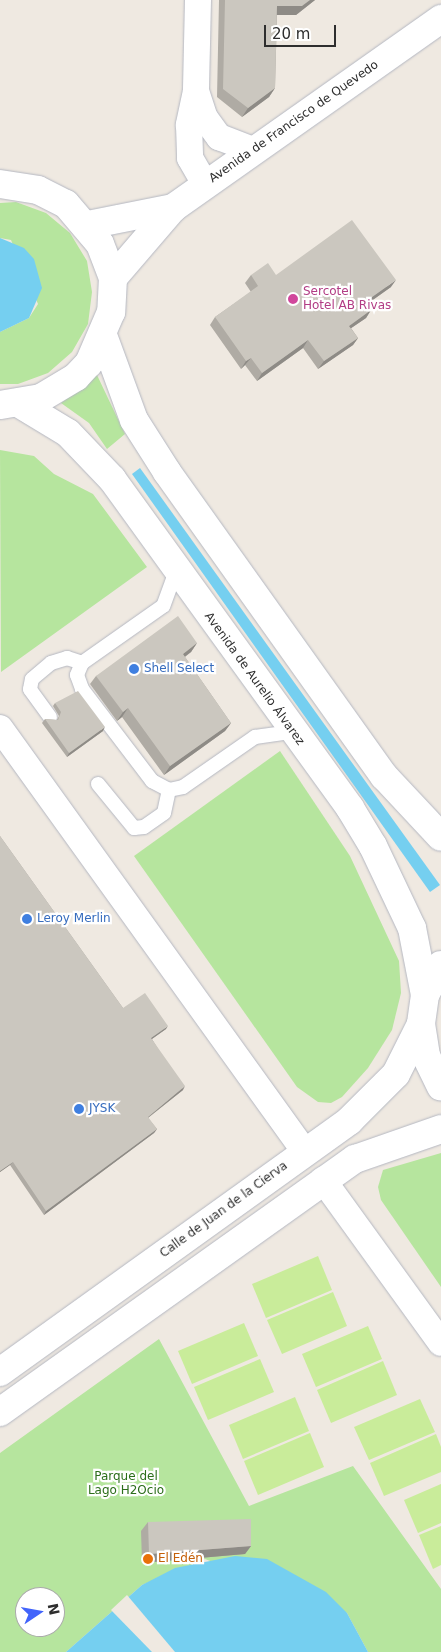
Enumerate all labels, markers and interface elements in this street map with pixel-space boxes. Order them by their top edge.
scale bar [266,15,338,47]
text: 20 m [272,25,310,43]
street label: Avenida de Francisco de Quevedo [207,58,381,186]
place label: Sercotel Hotel AB Rivas [303,285,391,313]
marker: Sercotel Hotel AB Rivas [287,293,299,305]
street label: Avenida de Aurelio Álvarez [201,610,307,748]
place label: Shell Select [144,662,214,676]
marker: Shell Select [128,663,140,675]
place label: Leroy Merlin [37,912,111,926]
marker: Leroy Merlin [21,913,33,925]
place label: JYSK [89,1102,115,1116]
marker: JYSK [73,1103,85,1115]
street label: Calle de Juan de la Cierva [157,1159,291,1261]
park label: Parque del Lago H2Ocio [88,1470,164,1498]
place label: El Edén [158,1552,203,1566]
marker: El Edén [142,1553,154,1565]
north arrow [15,1587,65,1637]
text: N [45,1602,63,1616]

